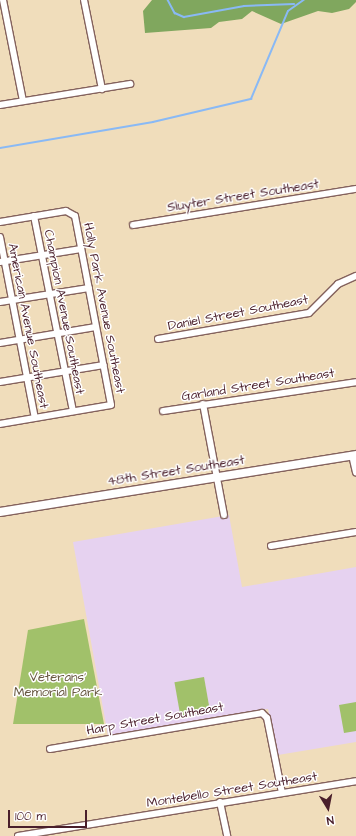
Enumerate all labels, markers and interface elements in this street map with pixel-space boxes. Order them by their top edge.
street label: Sluyter Street Southeast [166,176,320,216]
street label: Holly Park Avenue Southeast [80,221,128,395]
street label: Champion Avenue Southeast [40,228,88,396]
street label: American Avenue Southeast [4,242,52,410]
street label: Daniel Street Southeast [167,292,309,334]
street label: Garland Street Southeast [180,365,336,405]
street label: 48th Street Southeast [106,452,246,490]
park label: Veterans' Memorial Park [14,670,102,701]
street label: Harp Street Southeast [85,699,225,739]
street label: Montebello Street Southeast [146,769,318,811]
north arrow [308,788,348,828]
scale bar [10,802,89,828]
text: 100 m [15,808,46,825]
text: N [325,812,335,828]

